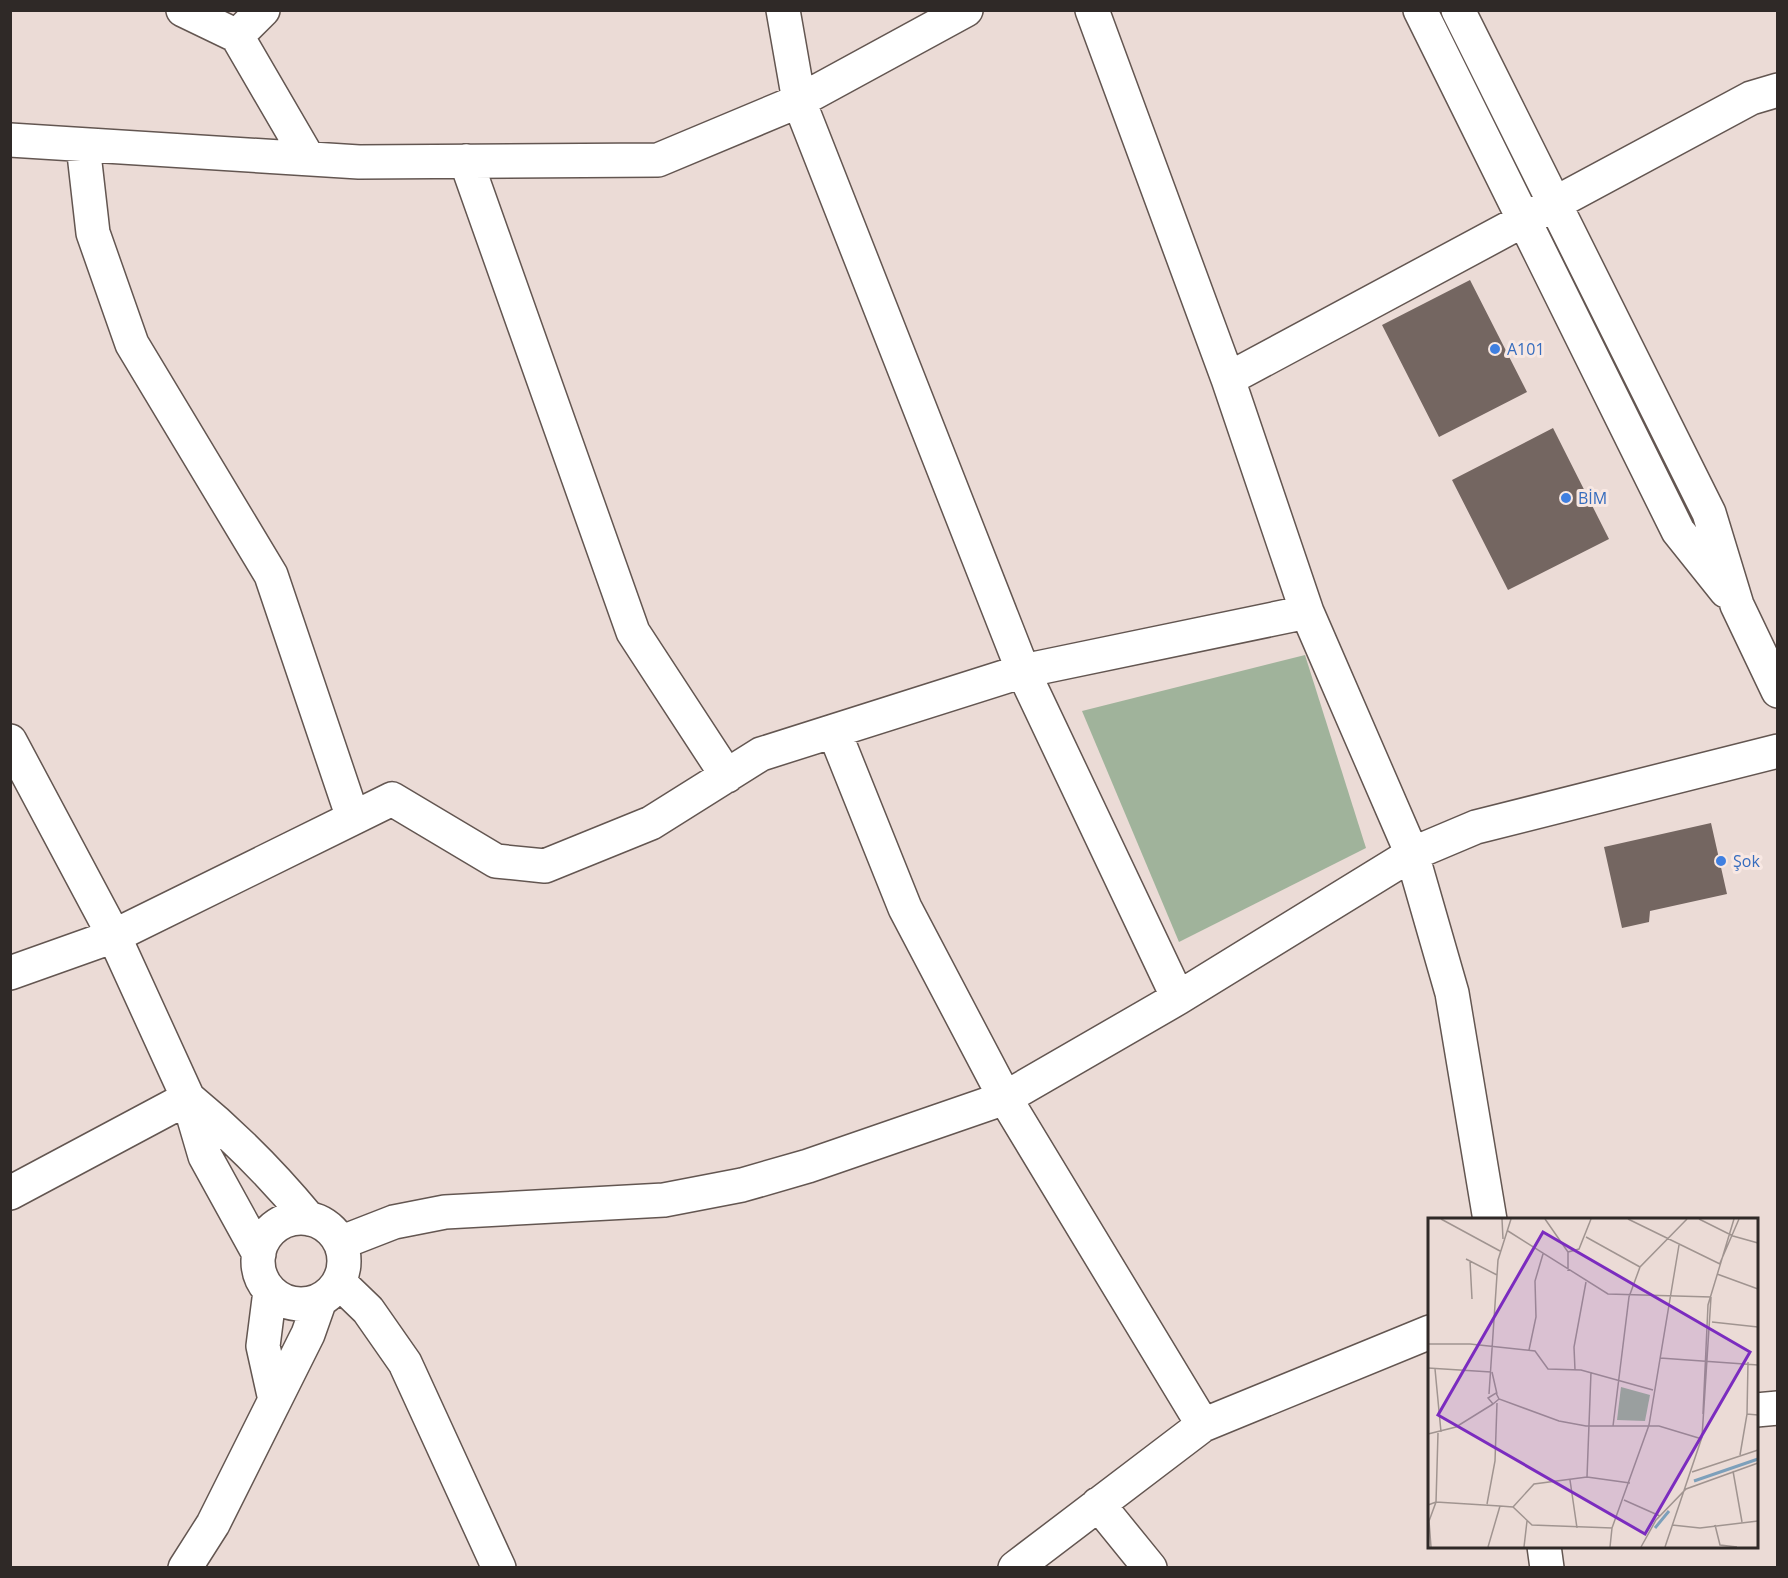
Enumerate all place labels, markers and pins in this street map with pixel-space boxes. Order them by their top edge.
place label: A101 [1507,338,1545,360]
marker: A101 [1488,342,1502,356]
place label: BİM [1578,487,1607,509]
marker: BİM [1559,491,1573,505]
place label: Şok [1733,850,1760,872]
marker: Şok [1714,854,1728,868]

